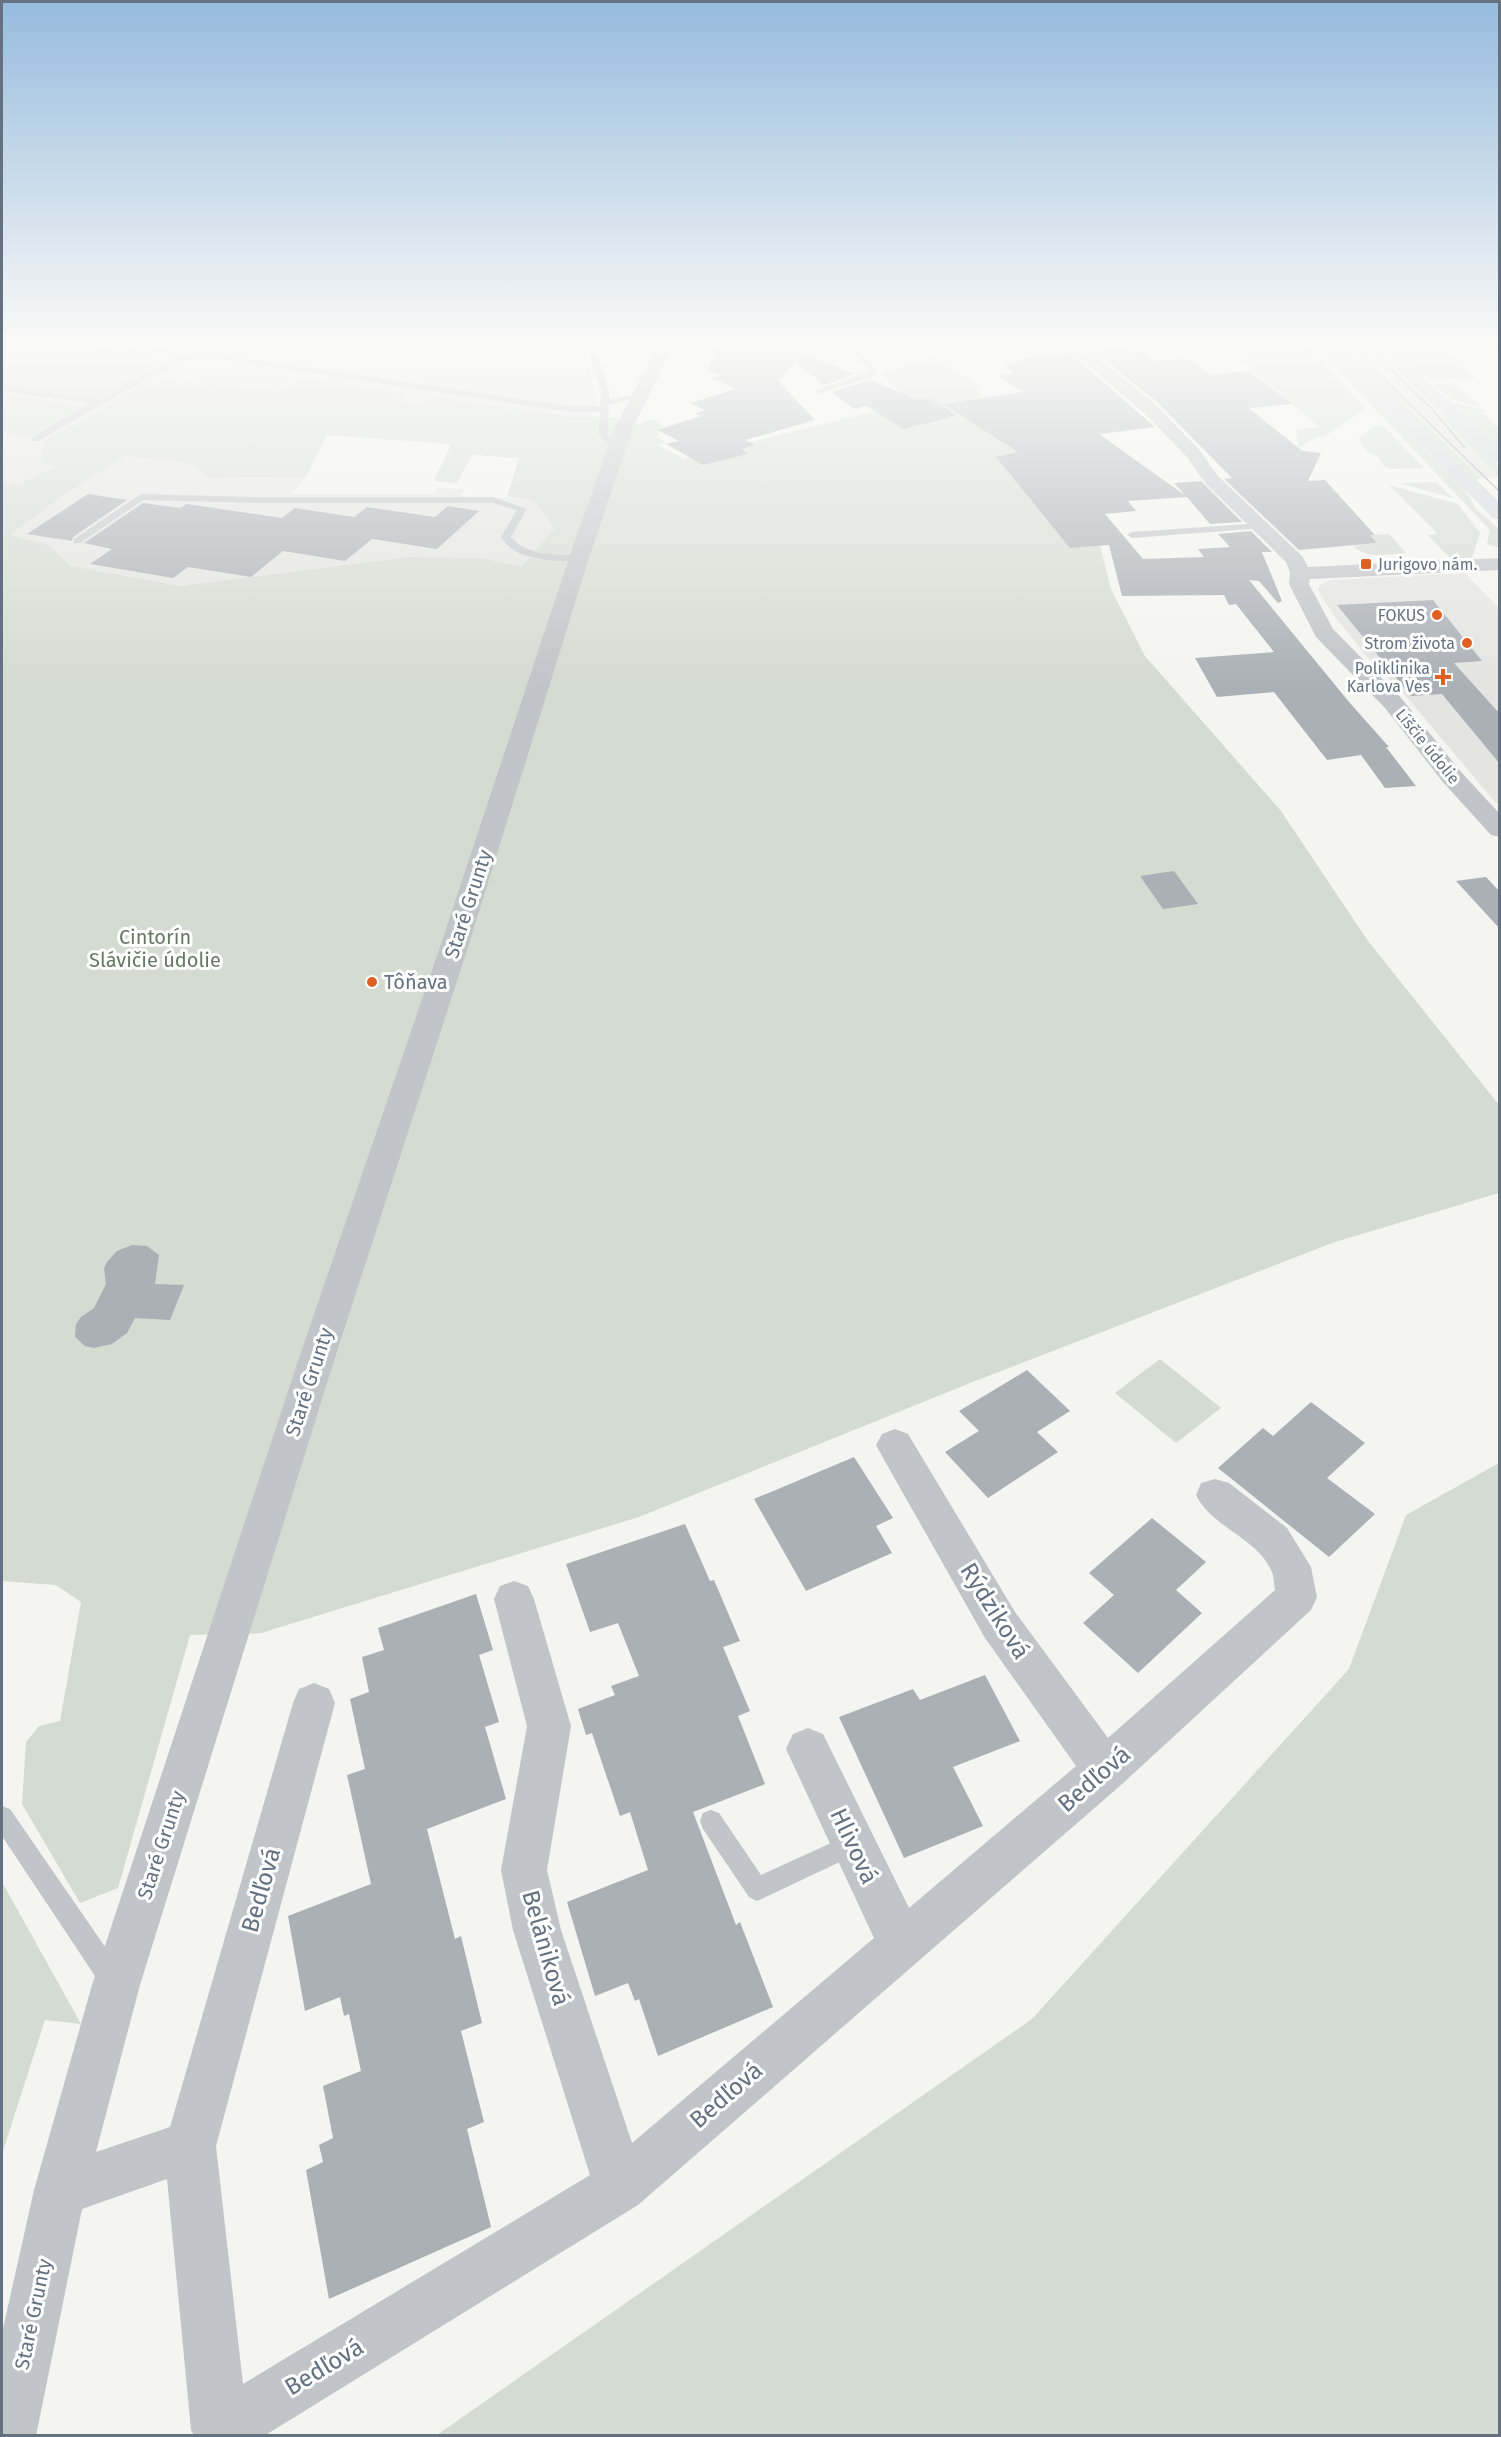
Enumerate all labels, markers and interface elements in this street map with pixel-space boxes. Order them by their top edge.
place label: Jurigovo nám. [1378,555,1477,574]
marker: Jurigovo nám. [1359,557,1373,571]
place label: FOKUS [1378,606,1425,625]
marker: FOKUS [1430,608,1444,622]
place label: Strom života [1364,634,1455,653]
marker: Strom života [1460,636,1474,650]
place label: Poliklinika Karlova Ves [1347,659,1430,696]
marker: Poliklinika Karlova Ves [1434,668,1452,686]
street label: Líščie údolie [1392,705,1464,788]
street label: Staré Grunty [439,846,497,961]
park label: Cintorín Slávičie údolie [89,925,221,972]
place label: Tôňava [384,970,448,994]
marker: Tôňava [365,975,379,989]
street label: Staré Grunty [280,1324,338,1439]
street label: Rýdziková [954,1558,1036,1664]
street label: Bedľová [1052,1740,1136,1818]
street label: Staré Grunty [132,1787,190,1902]
street label: Hlivová [824,1804,884,1888]
street label: Bedľová [236,1844,286,1936]
street label: Belániková [516,1887,576,2009]
street label: Bedľová [684,2056,768,2134]
street label: Staré Grunty [10,2256,57,2372]
street label: Bedľová [280,2333,368,2401]

